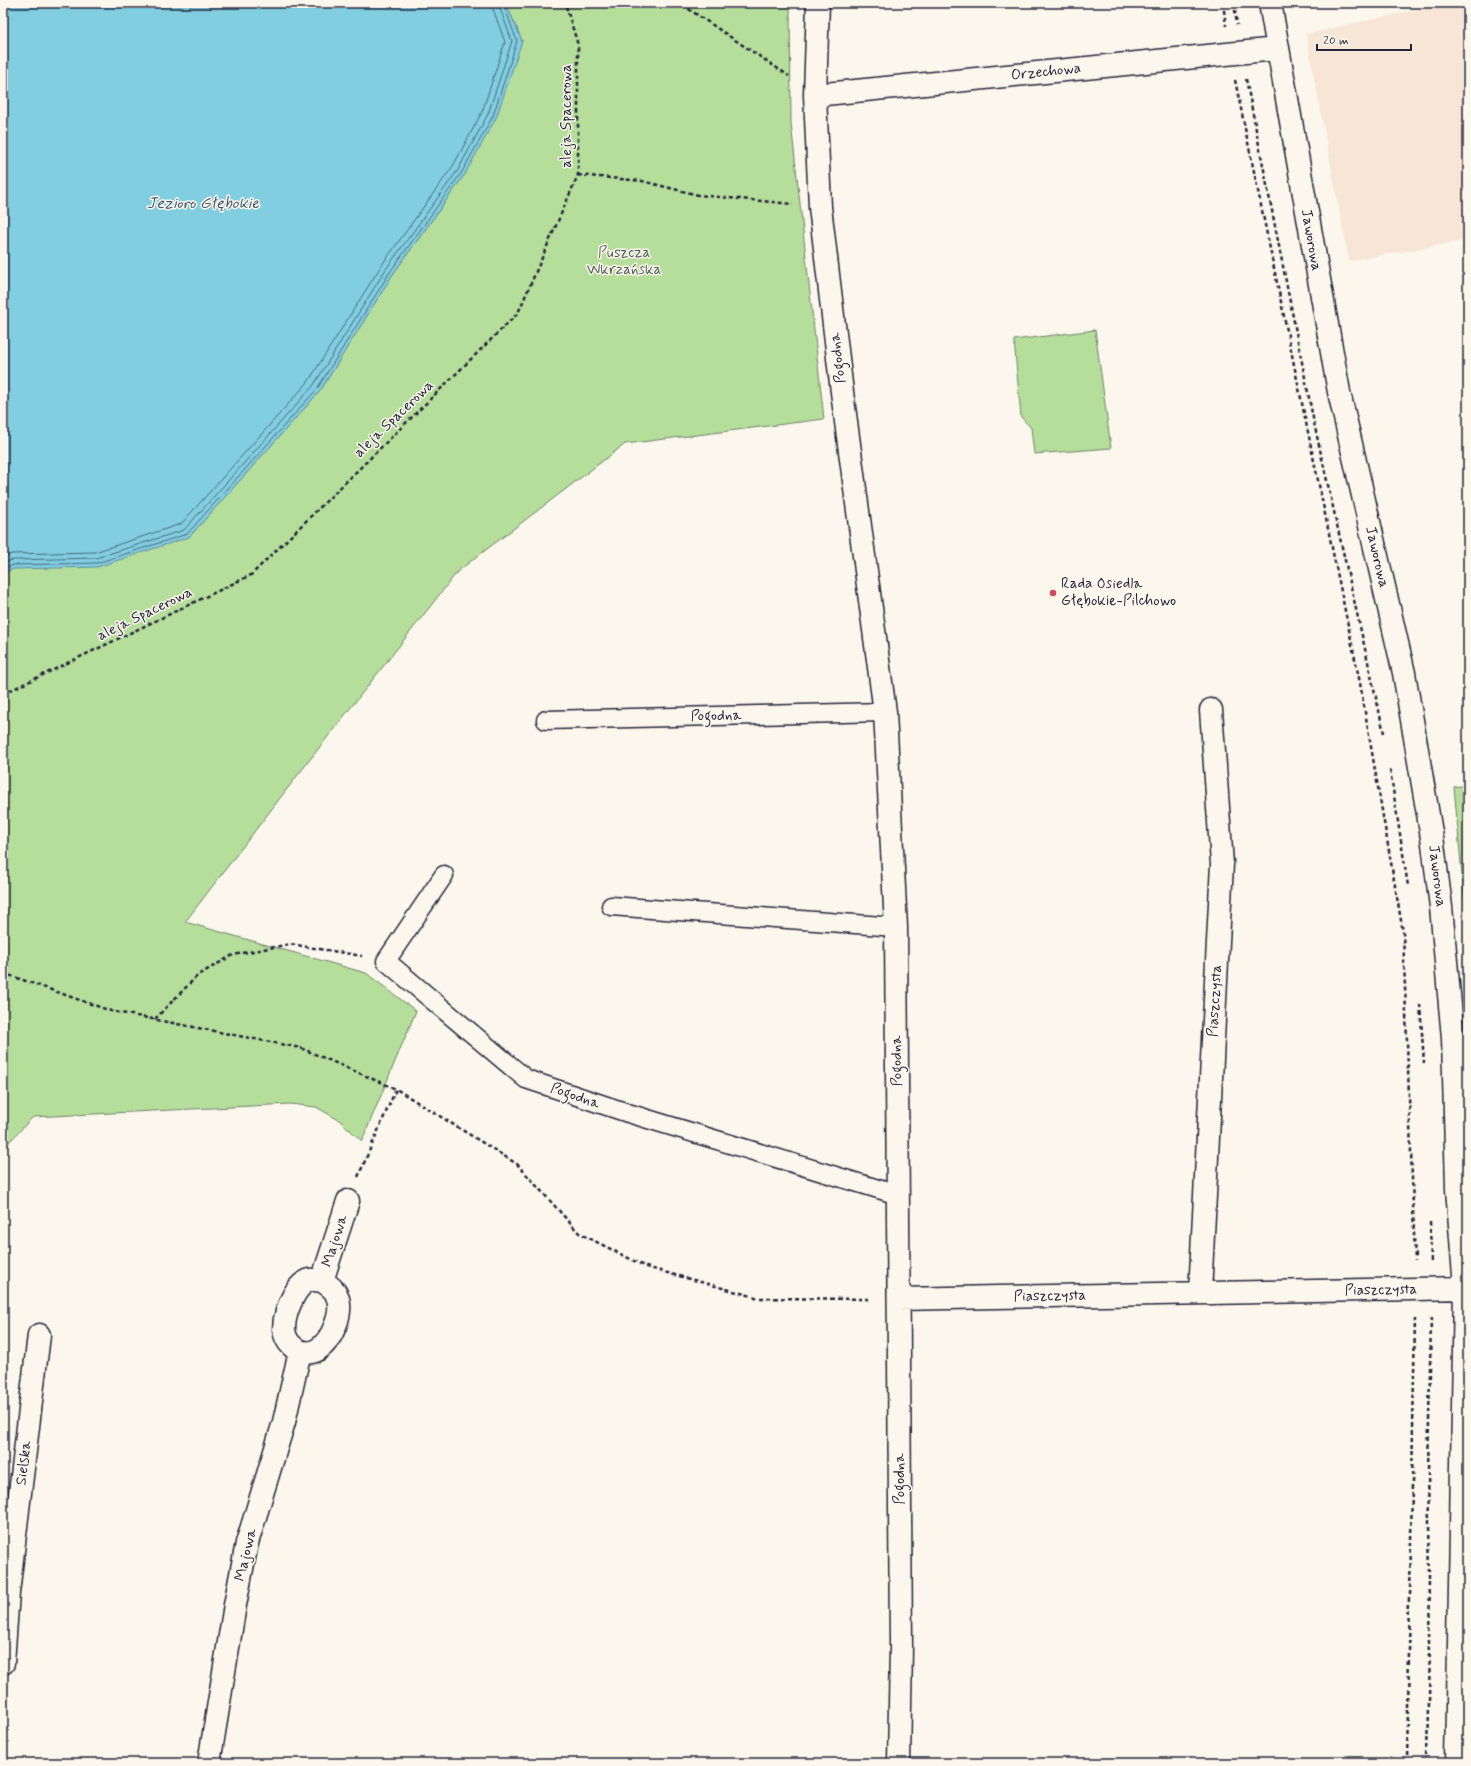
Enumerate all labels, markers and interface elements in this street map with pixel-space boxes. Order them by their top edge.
scale bar [1317,26,1411,52]
text: 20 m [1323,33,1349,49]
street label: Orzechowa [1010,58,1082,86]
street label: aleja Spacerowa [557,64,577,168]
water label: Jezioro Głębokie [147,193,259,214]
street label: Jaworowa [1296,208,1326,273]
park label: Puszcza Wkrzańska [587,243,662,280]
street label: Pogodna [825,330,852,384]
street label: aleja Spacerowa [350,376,438,462]
street label: Jaworowa [1360,524,1394,590]
place label: Rada Osiedla Głębokie-Pilchowo [1061,574,1176,611]
street label: aleja Spacerowa [94,582,196,646]
marker: Rada Osiedla Głębokie-Pilchowo [1048,588,1058,598]
street label: Pogodna [690,706,743,727]
street label: Jaworowa [1423,844,1451,908]
street label: Piaszczysta [1203,964,1227,1038]
street label: Pogodna [887,1034,908,1087]
street label: Pogodna [547,1078,603,1115]
street label: Majowa [317,1211,353,1270]
street label: Piaszczysta [1345,1279,1418,1301]
street label: Piaszczysta [1014,1285,1087,1307]
street label: Sielska [11,1439,37,1486]
street label: Pogodna [890,1453,911,1504]
street label: Majowa [230,1526,262,1583]

